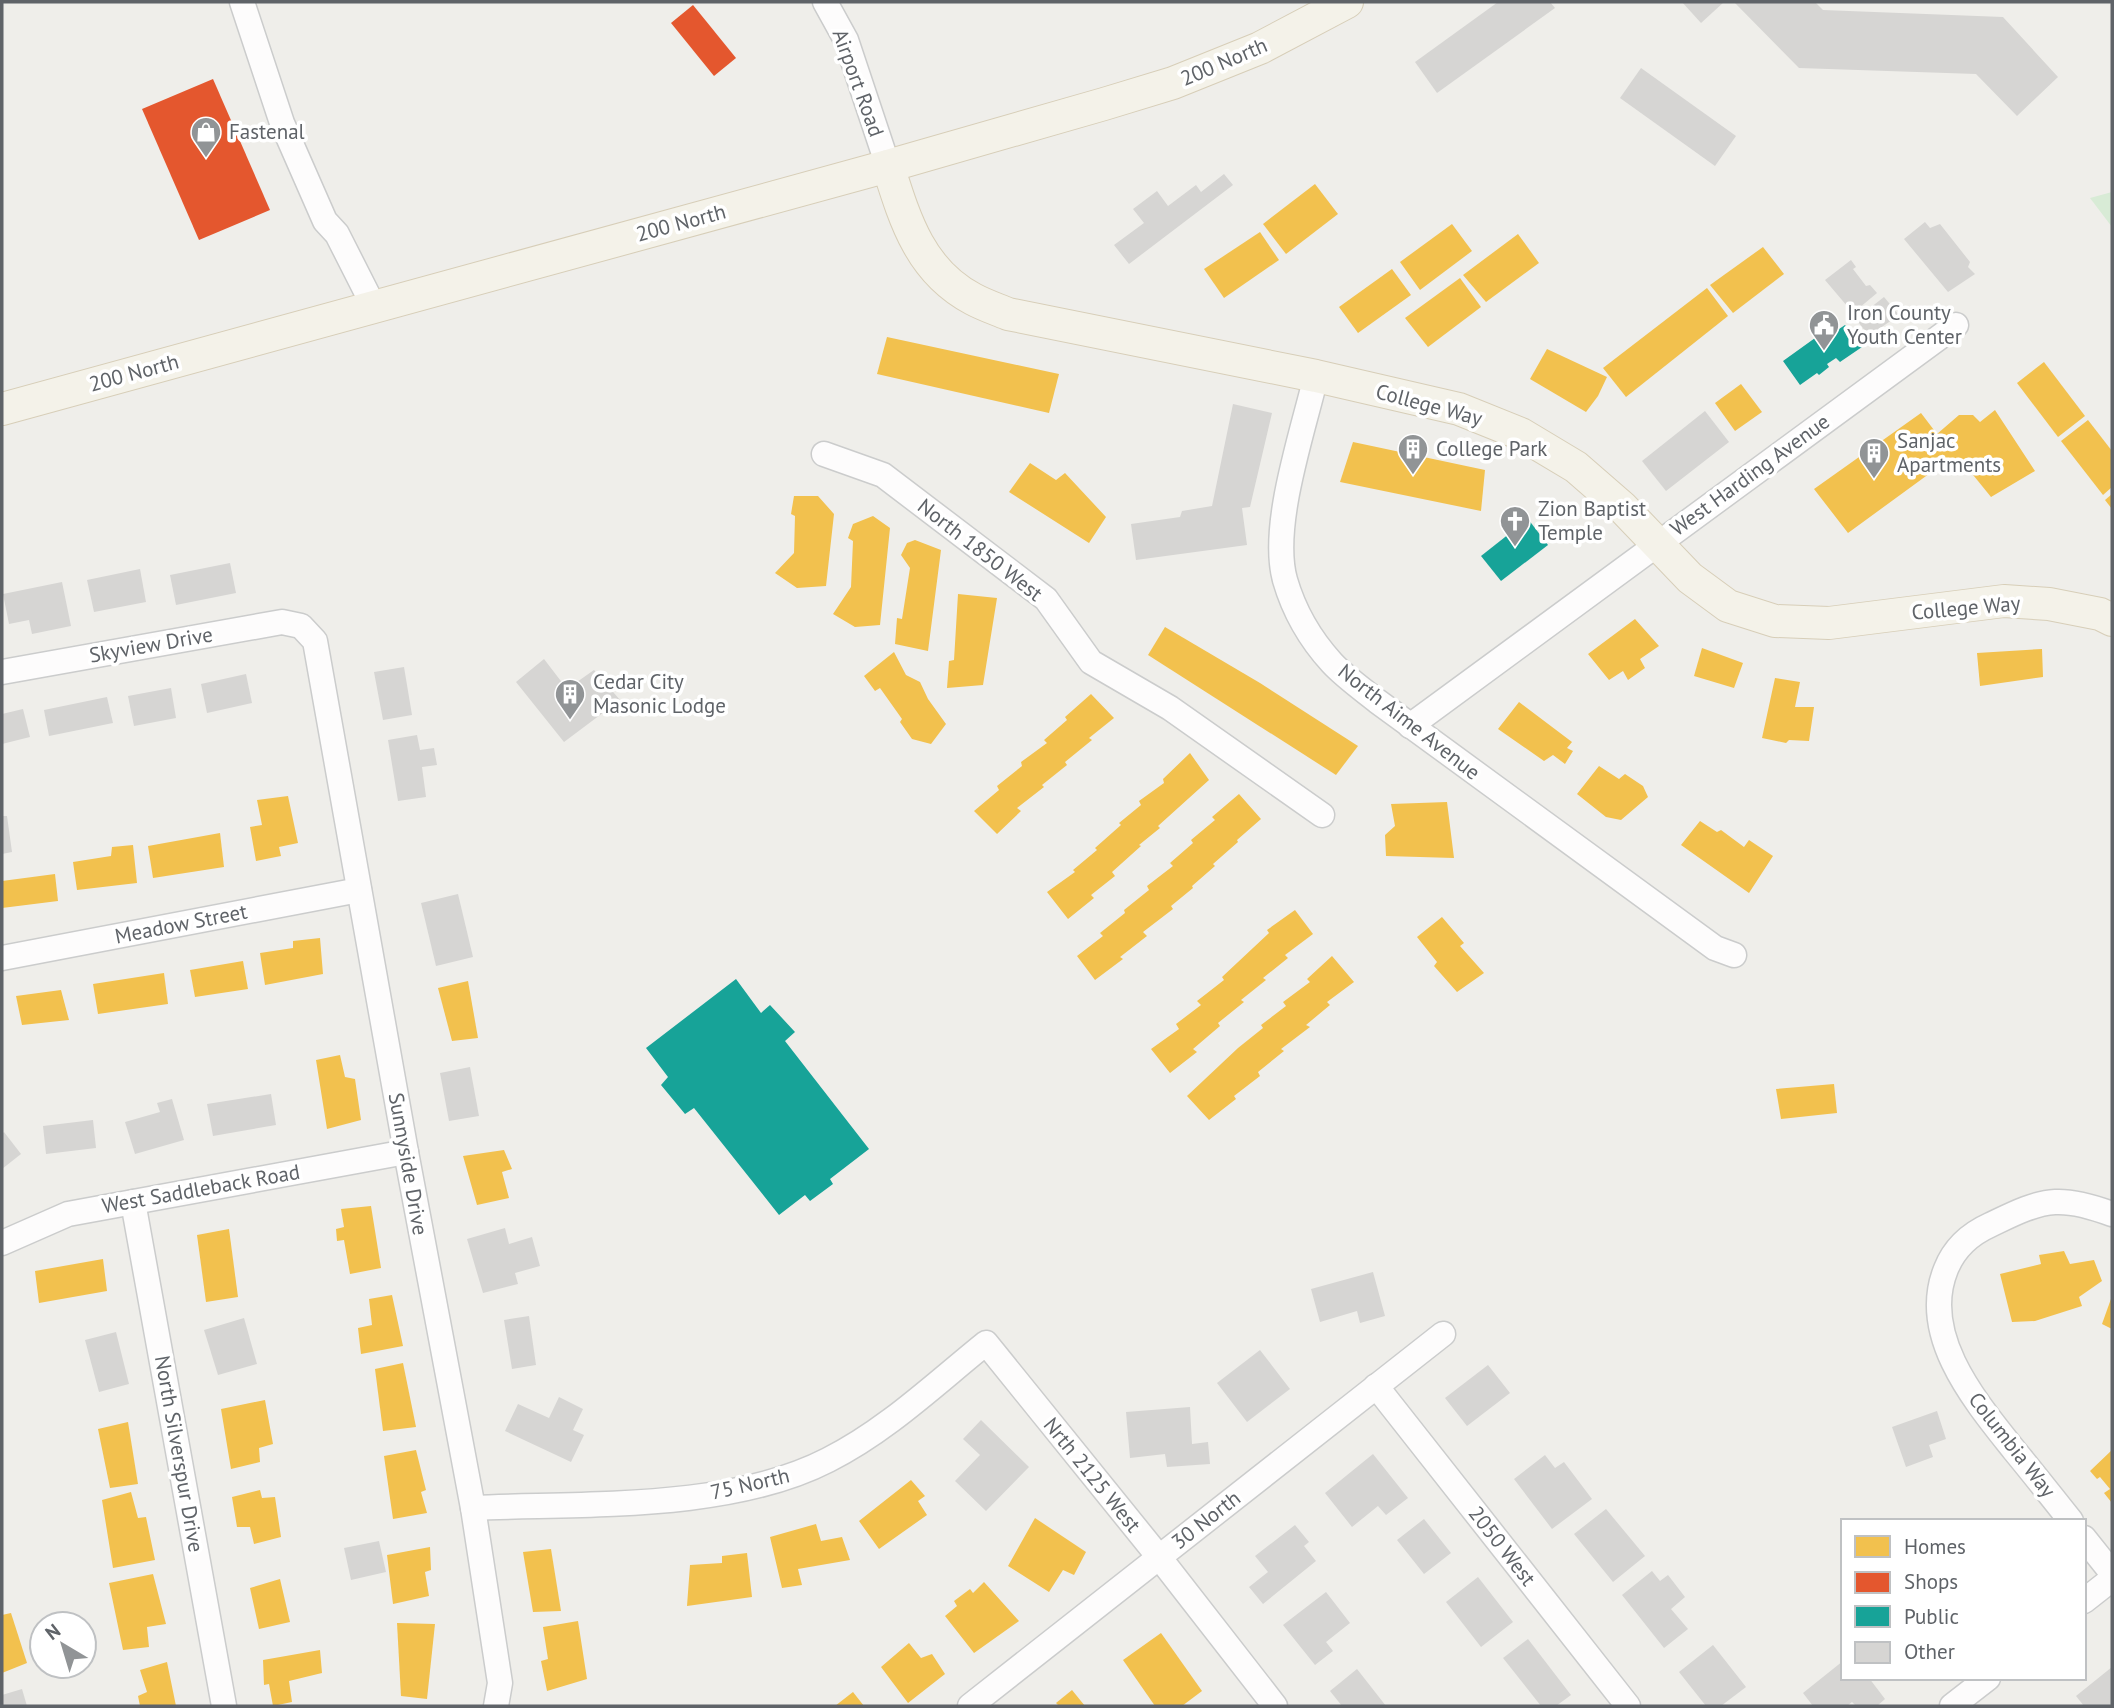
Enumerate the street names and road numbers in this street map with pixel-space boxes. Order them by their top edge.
street label: Airport Road [827,25,890,140]
street label: 200 North [1176,31,1271,92]
street label: 200 North [633,198,729,247]
street label: 200 North [86,348,182,397]
street label: College Way [1373,377,1486,432]
street label: West Harding Avenue [1665,408,1835,542]
street label: North 1850 West [912,492,1048,607]
street label: College Way [1910,589,2022,626]
street label: Skyview Drive [87,620,215,669]
street label: North Aime Avenue [1333,658,1486,785]
street label: Meadow Street [112,897,249,950]
street label: Sunnyside Drive [383,1090,434,1237]
street label: West Saddleback Road [100,1158,302,1219]
street label: North Silverspur Drive [149,1353,210,1554]
street label: Columbia Way [1963,1387,2062,1503]
street label: Nrth 2125 West [1038,1412,1147,1538]
street label: 75 North [708,1461,792,1506]
street label: 30 North [1166,1484,1246,1555]
street label: 2050 West [1463,1500,1542,1591]

